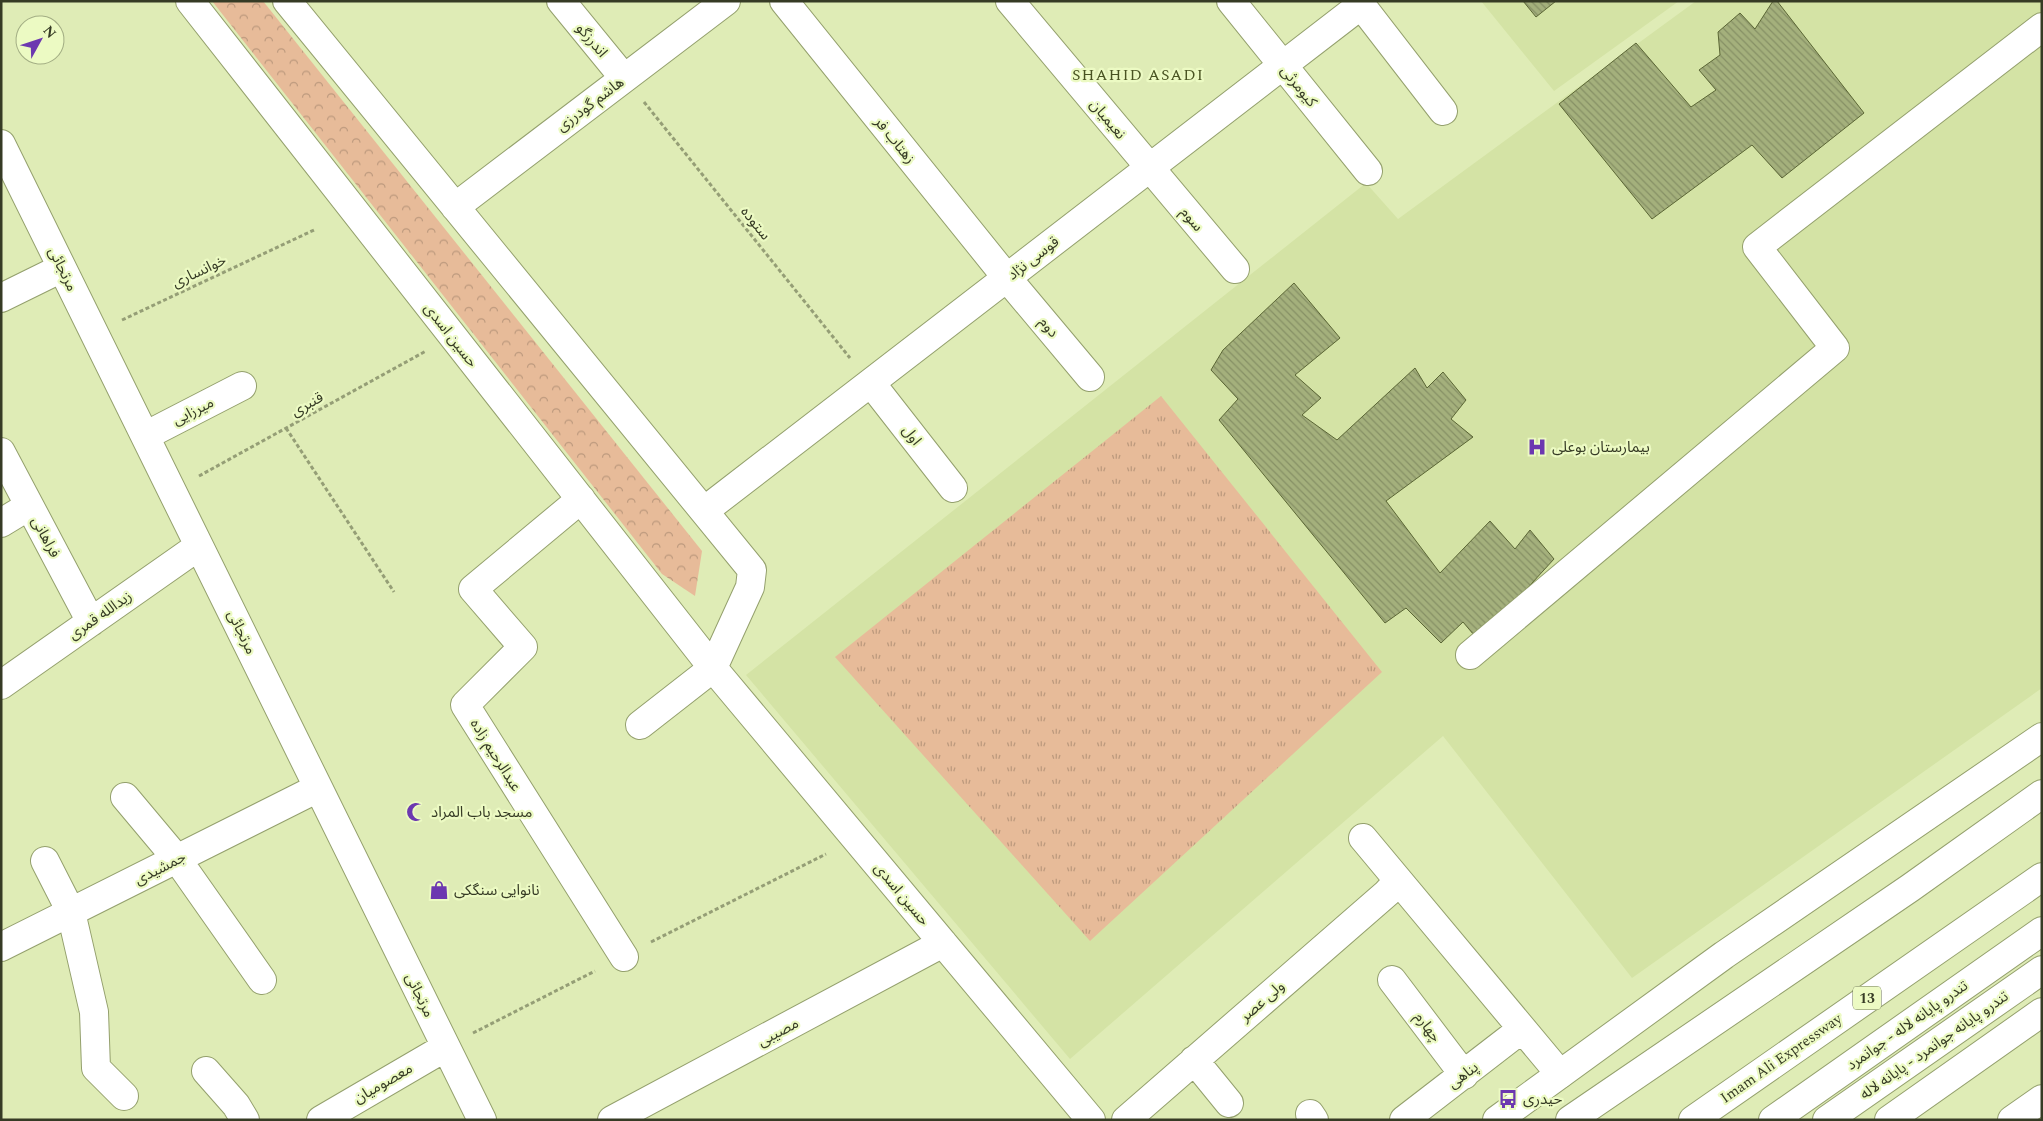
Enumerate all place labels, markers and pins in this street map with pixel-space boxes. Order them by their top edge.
hospital icon: بیمارستان بوعلی [1526,436,1548,458]
place label: بیمارستان بوعلی [1552,436,1650,459]
mosque icon: مسجد باب المراد [405,801,427,823]
place label: مسجد باب المراد [431,801,532,824]
shop icon: نانوایی سنگکی [428,879,450,901]
place label: نانوایی سنگکی [454,879,540,902]
bus stop icon: حیدری [1497,1088,1519,1110]
place label: حیدری [1523,1088,1562,1111]

